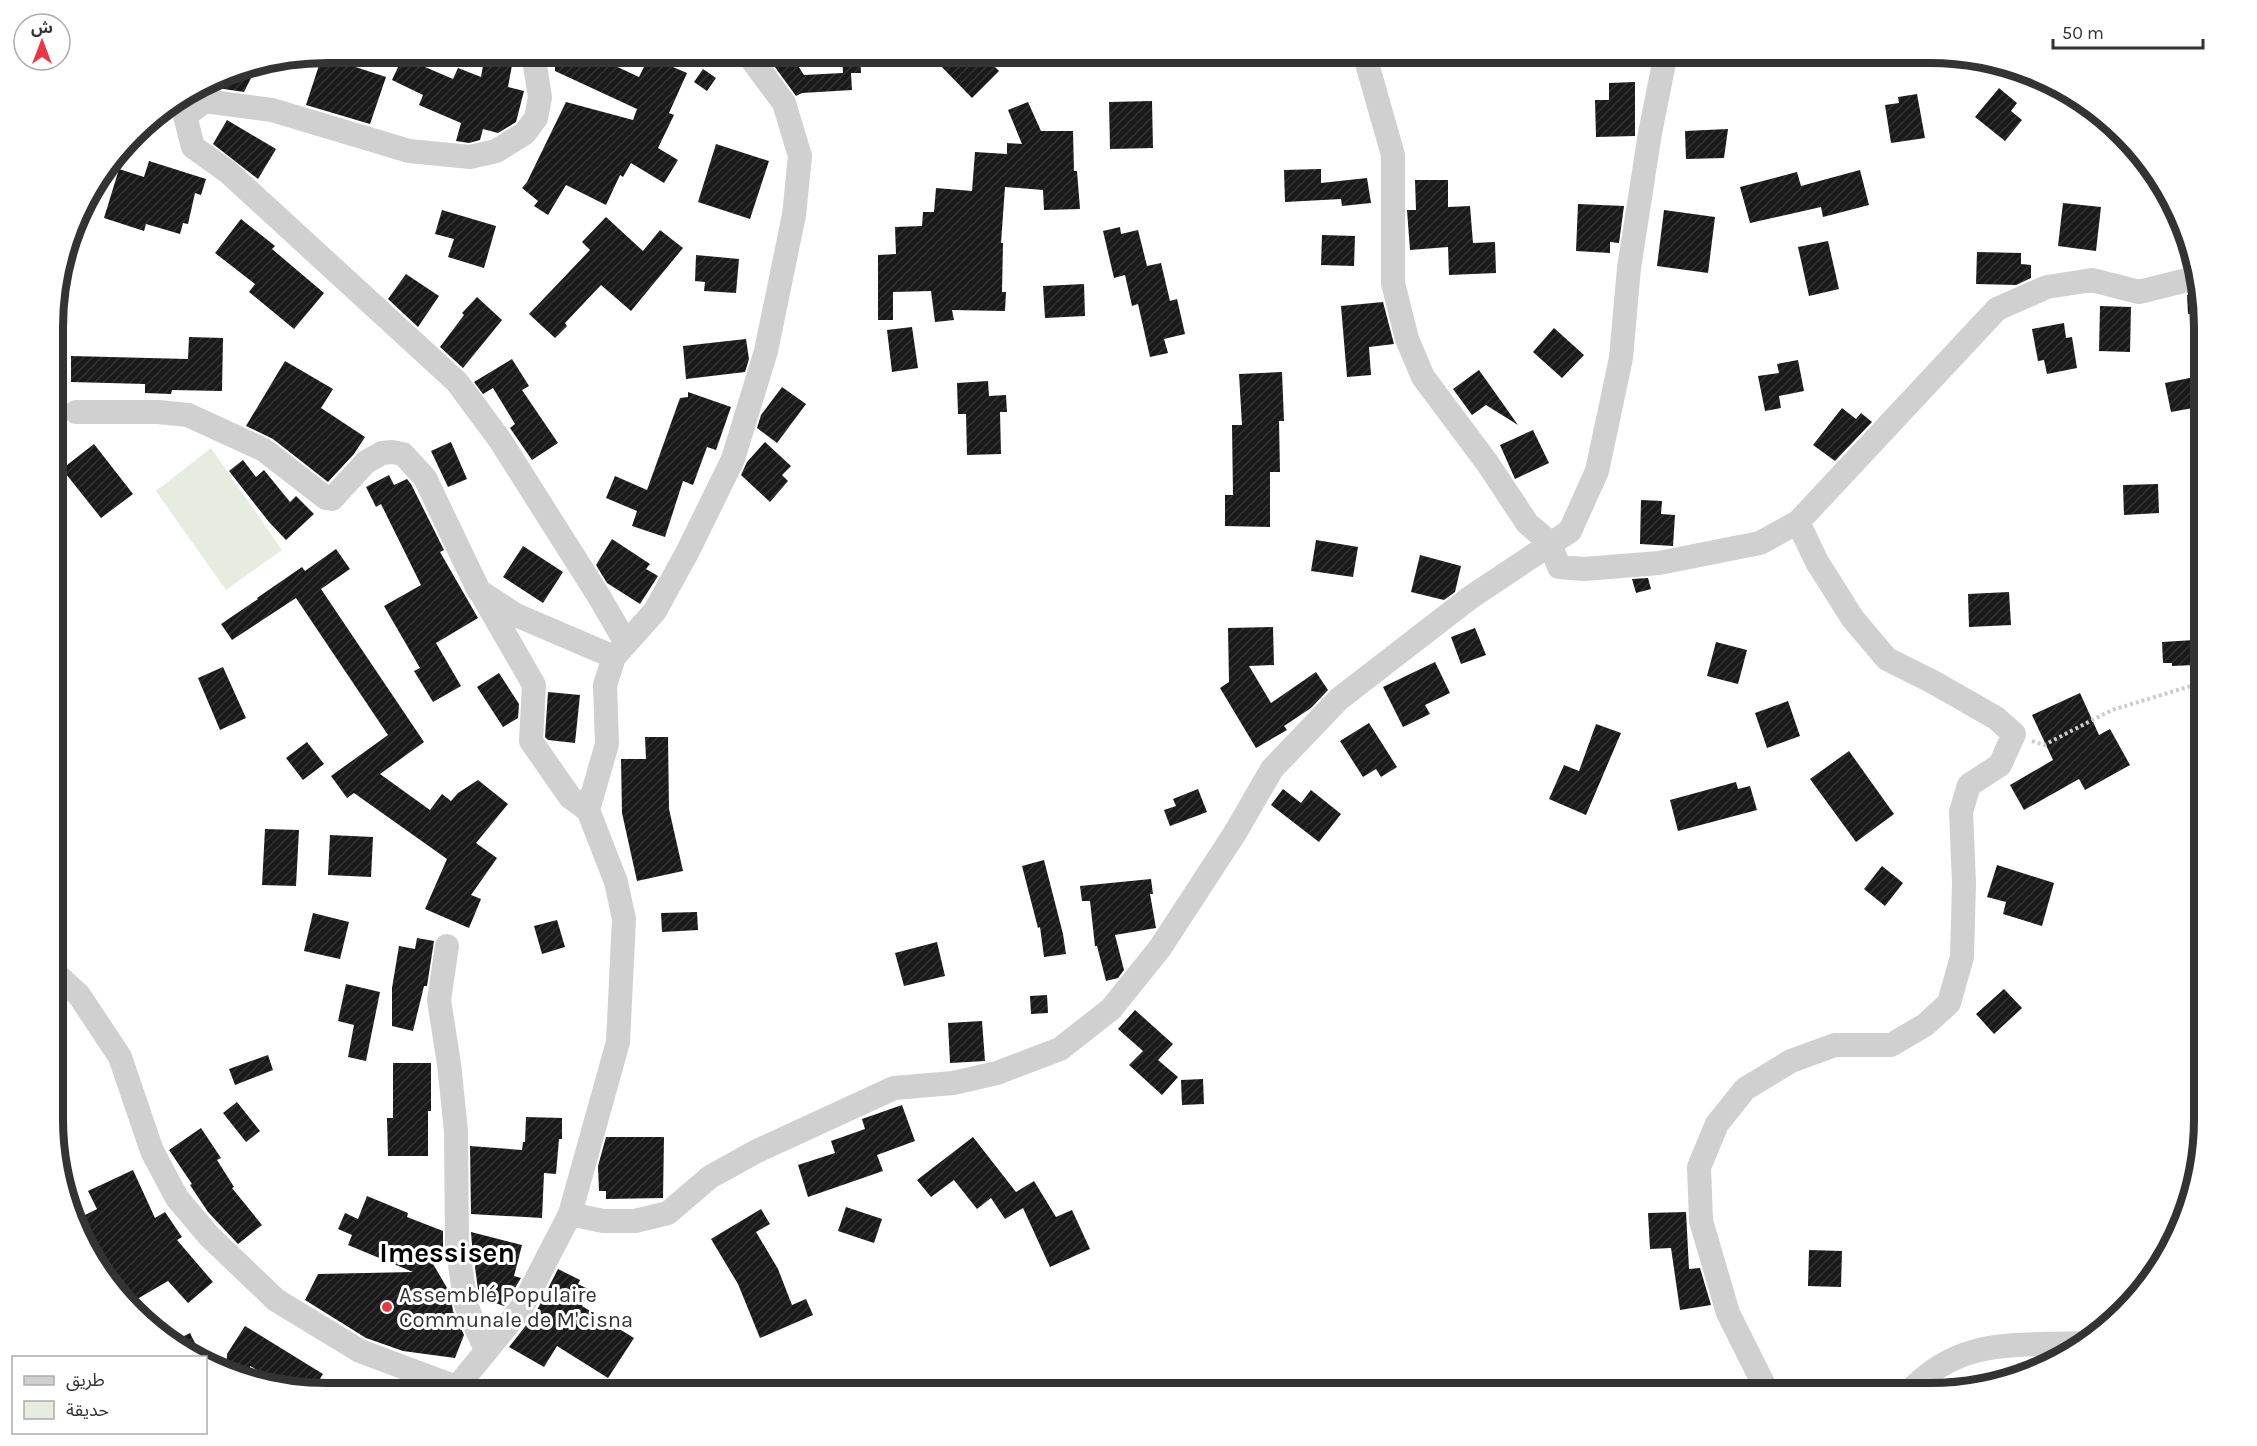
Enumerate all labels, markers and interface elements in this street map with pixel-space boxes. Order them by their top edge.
north arrow [12,12,72,72]
scale bar [2053,12,2203,50]
text: ش [31,18,53,37]
text: 50 m [2062,22,2104,44]
district label: Imessisen [379,1236,515,1269]
place label: Assemblé Populaire Communale de M'cisna [399,1282,633,1333]
marker: Assemblé Populaire Communale de M'cisna [380,1300,394,1314]
legend [12,1356,207,1434]
text: طريق [66,1369,105,1391]
text: حديقة [66,1399,109,1421]

